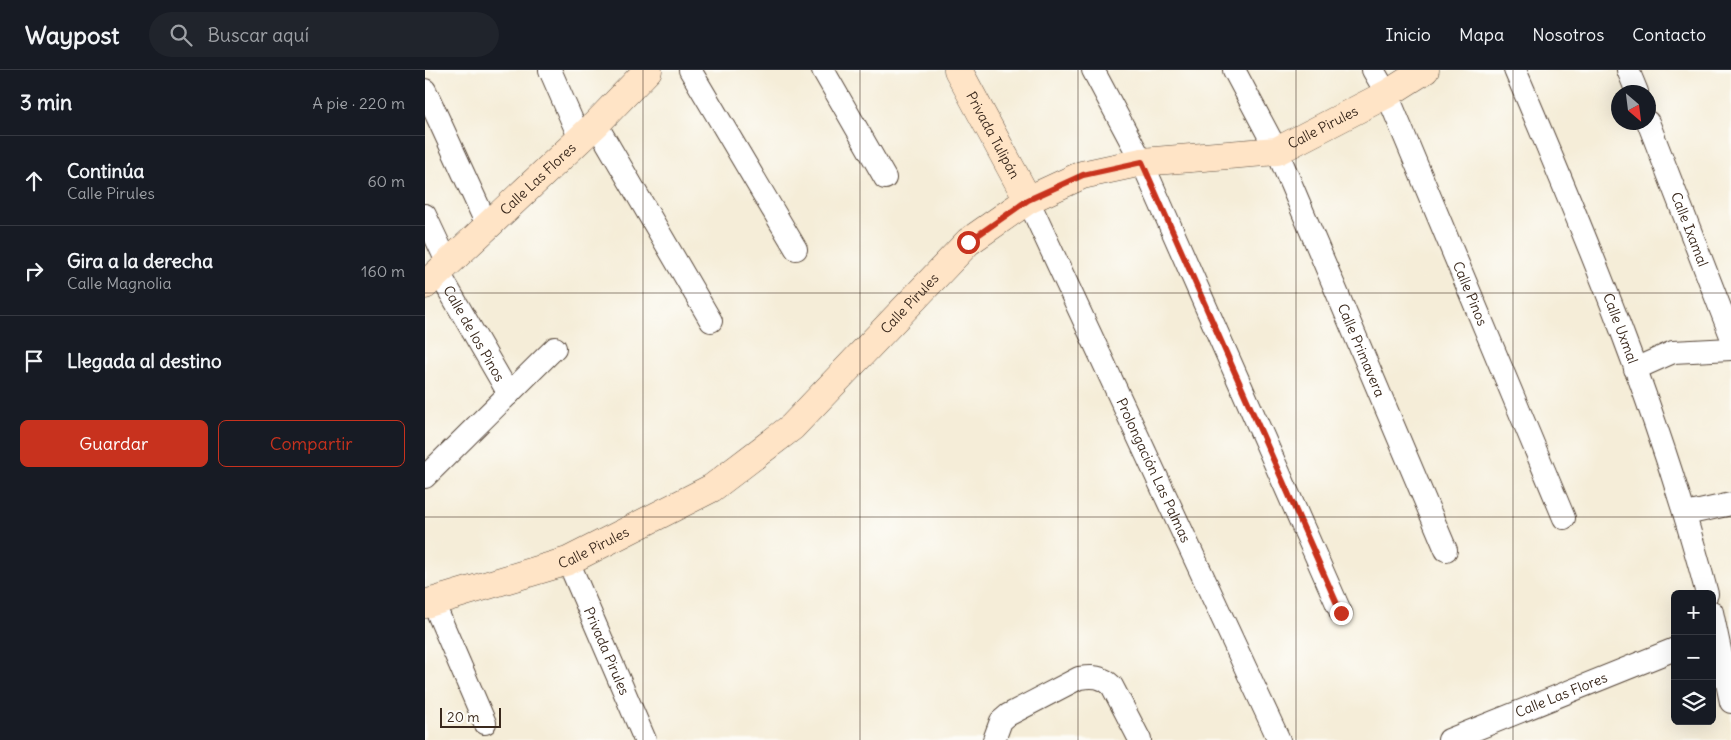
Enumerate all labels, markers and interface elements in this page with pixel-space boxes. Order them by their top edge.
search box [149,12,499,57]
text: Waypost [25,20,119,50]
icon: search [167,21,195,49]
text: Buscar aquí [207,23,309,47]
text: Inicio [1385,23,1431,46]
text: Mapa [1459,23,1504,46]
text: Nosotros [1532,23,1604,46]
text: Contacto [1632,23,1706,46]
north arrow [1611,85,1656,130]
street label: Privada Tulipán [962,88,1024,182]
text: 3 min [20,89,72,116]
text: A pie · 220 m [313,93,405,113]
street label: Calle Pirules [1285,102,1361,153]
street label: Calle Las Flores [496,139,580,219]
text: Continúa [67,159,144,183]
icon: ahead [20,167,48,195]
text: 60 m [367,171,405,191]
text: Calle Pirules [67,183,155,203]
street label: Calle Ixamal [1667,189,1712,269]
route start [957,231,980,254]
text: Gira a la derecha [67,249,213,273]
icon: right [20,257,48,285]
street label: Calle Pinos [1449,259,1492,328]
text: 160 m [361,261,405,281]
street label: Calle Pirules [877,269,943,337]
text: Calle Magnolia [67,273,172,293]
street label: Calle de los Pinos [439,282,509,385]
street label: Calle Uxmal [1599,290,1642,366]
street label: Calle Primavera [1334,301,1389,400]
icon: arrive [20,347,48,375]
text: Llegada al destino [67,349,222,373]
street label: Prolongación Las Palmas [1112,395,1195,545]
button: Guardar [20,420,208,467]
button: Compartir [218,420,405,467]
street label: Calle Pirules [556,523,632,572]
map controls [1671,590,1716,725]
button: + [1671,590,1716,635]
route end [1330,602,1353,625]
street label: Privada Pirules [580,604,634,698]
button: − [1671,635,1716,680]
street label: Calle Las Flores [1513,668,1610,721]
button: layers [1671,680,1716,725]
scale bar [440,705,501,728]
text: 20 m [447,708,480,726]

